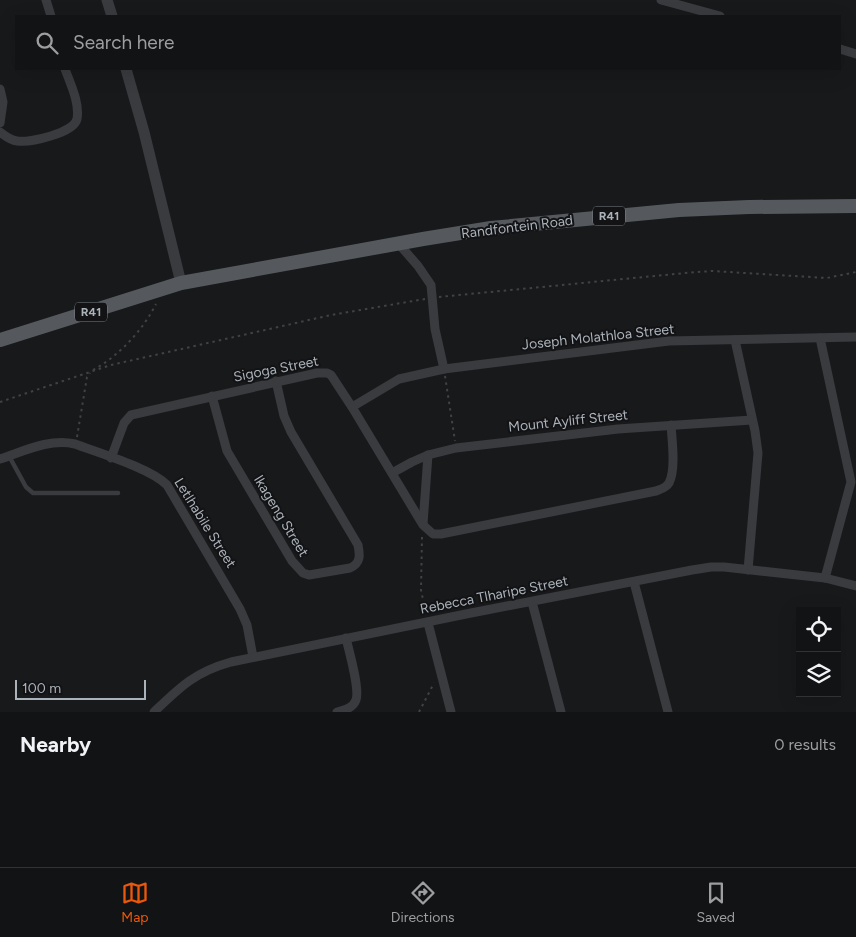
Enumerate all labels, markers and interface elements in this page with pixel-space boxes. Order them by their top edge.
search box [15,15,841,70]
icon: search [33,29,61,57]
text: Search here [73,31,175,54]
road number: R41 [593,207,625,226]
street label: Randfontein Road [460,212,574,242]
road number: R41 [75,302,107,322]
street label: Joseph Molathloa Street [521,321,675,353]
street label: Sigoga Street [232,352,320,386]
street label: Mount Ayliff Street [507,406,629,436]
street label: Ikageng Street [250,472,312,560]
street label: Letlhabile Street [170,475,240,571]
street label: Rebecca Tlharipe Street [419,572,569,618]
map controls [796,607,841,697]
button: locate [796,607,841,652]
button: layers [796,652,841,697]
scale bar [15,677,146,700]
text: 100 m [22,680,61,697]
text: Nearby [20,732,91,757]
text: 0 results [774,735,836,754]
tab: Map [121,879,149,926]
tab: Directions [391,879,455,926]
tab: Saved [696,879,735,926]

